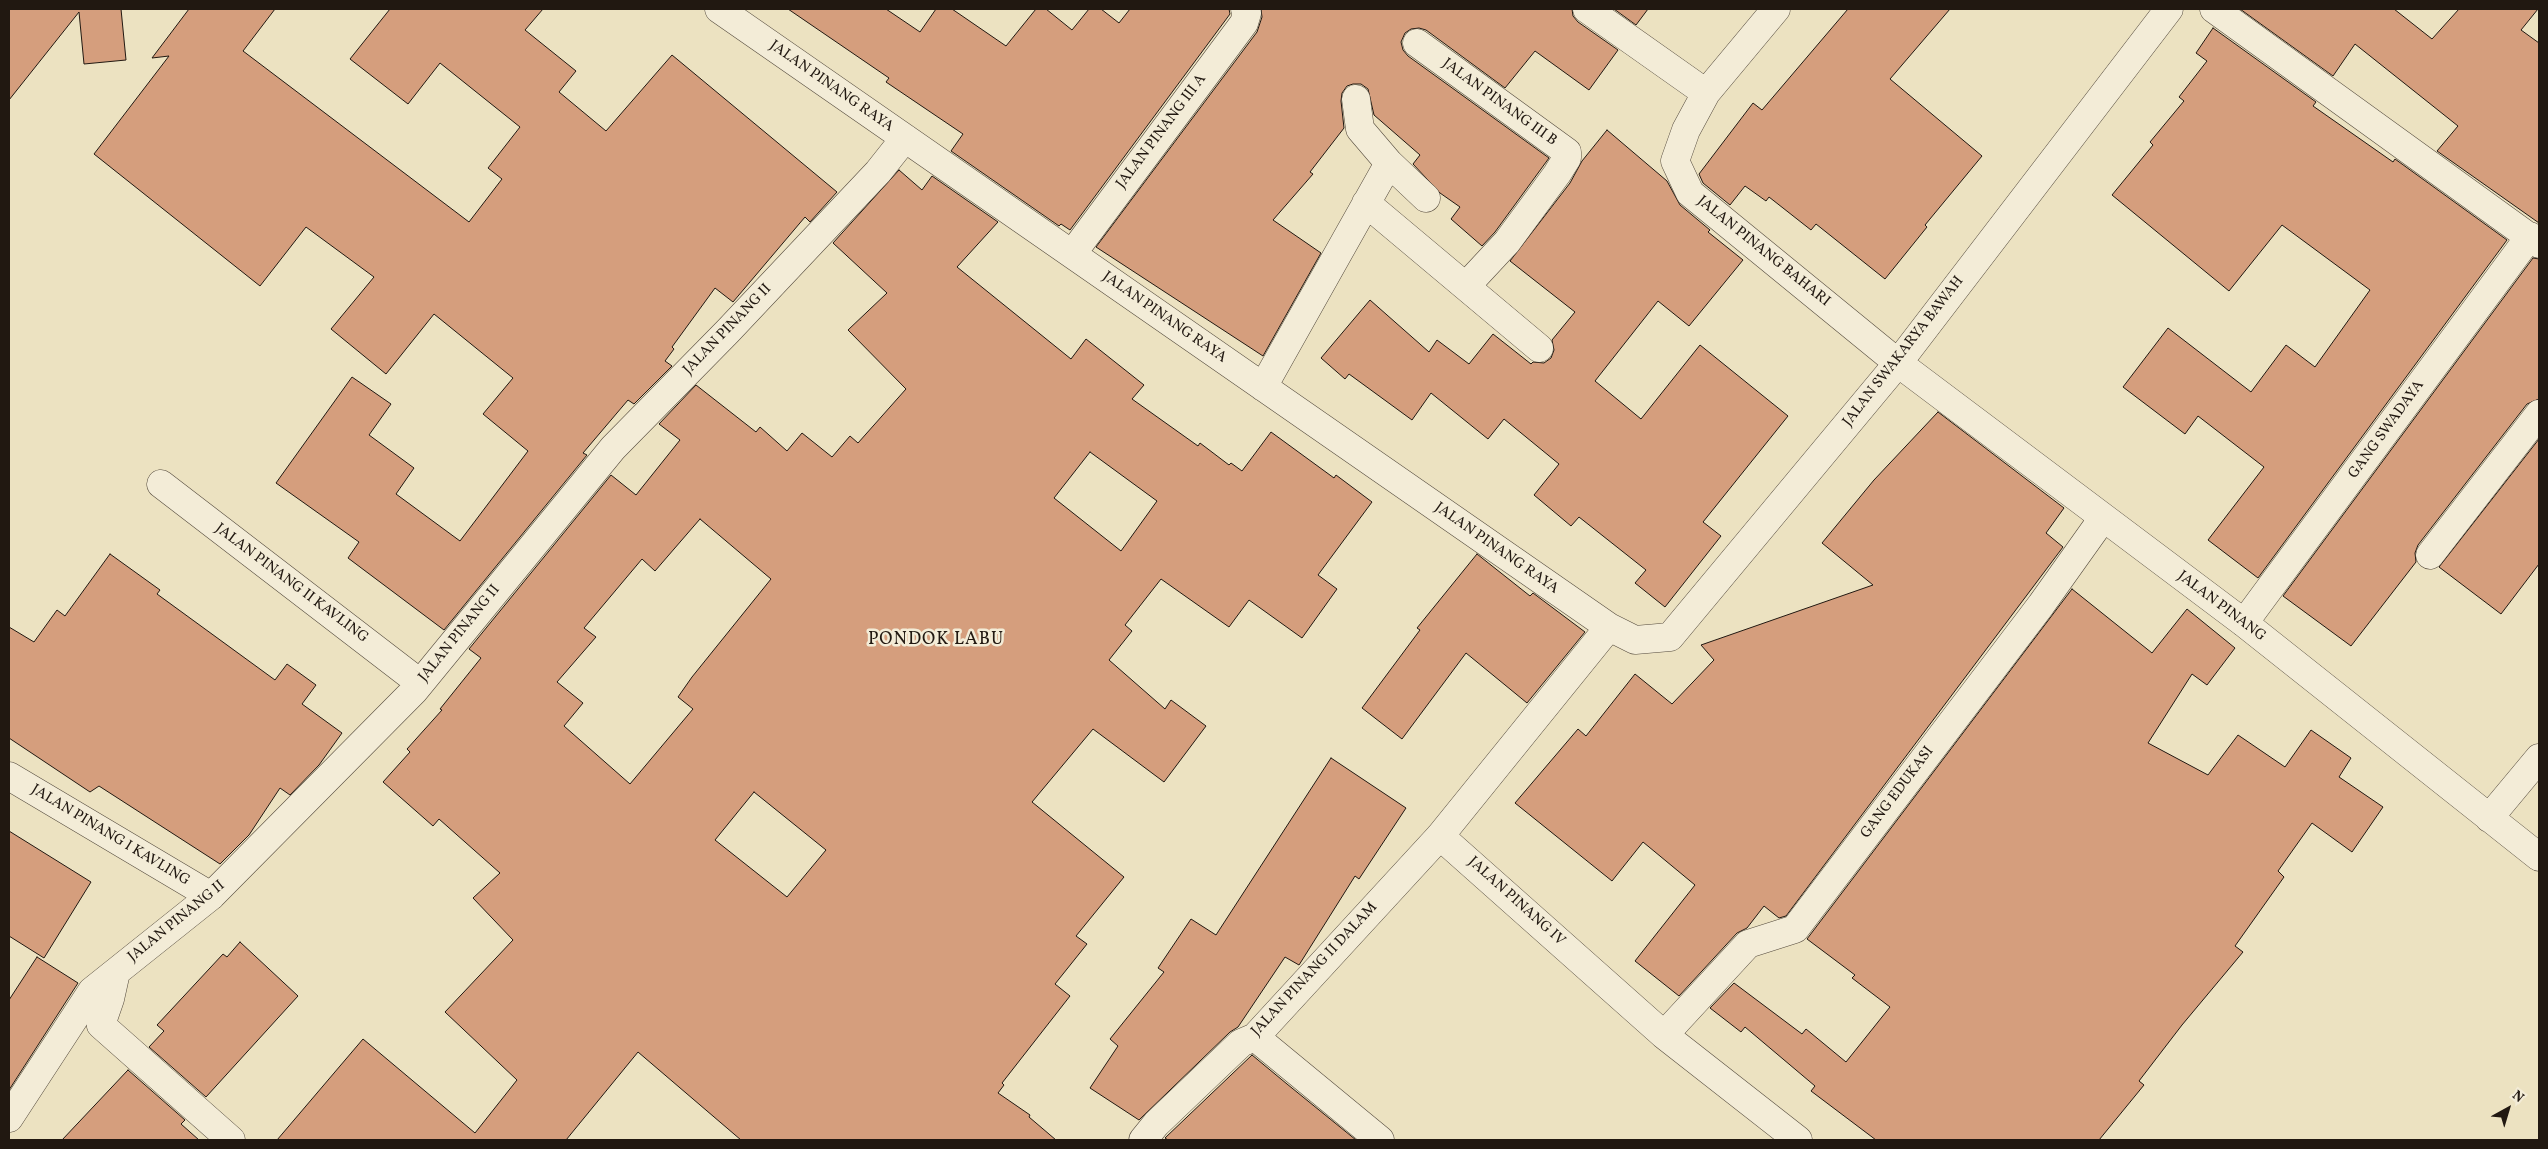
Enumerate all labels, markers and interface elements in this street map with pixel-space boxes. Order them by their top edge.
street label: JALAN PINANG RAYA [765,37,897,137]
street label: JALAN PINANG III B [1438,55,1560,151]
street label: JALAN PINANG III A [1113,71,1211,193]
street label: JALAN PINANG BAHARI [1693,193,1833,311]
street label: JALAN PINANG RAYA [1098,268,1230,368]
street label: JALAN SWAKARYA BAWAH [1840,273,1968,431]
street label: JALAN PINANG II [680,281,776,379]
street label: GANG SWADAYA [2345,377,2429,483]
street label: JALAN PINANG RAYA [1430,499,1562,599]
street label: JALAN PINANG II KAVLING [211,520,371,648]
street label: JALAN PINANG [2173,568,2269,646]
street label: JALAN PINANG II [415,582,505,686]
district label: PONDOK LABU [867,630,1005,652]
street label: GANG EDUKASI [1858,743,1938,843]
street label: JALAN PINANG I KAVLING [27,781,193,891]
street label: JALAN PINANG IV [1464,854,1568,950]
street label: JALAN PINANG II [125,877,229,967]
street label: JALAN PINANG II DALAM [1248,899,1382,1041]
north arrow [2483,1084,2533,1134]
text: N [2508,1086,2528,1108]

